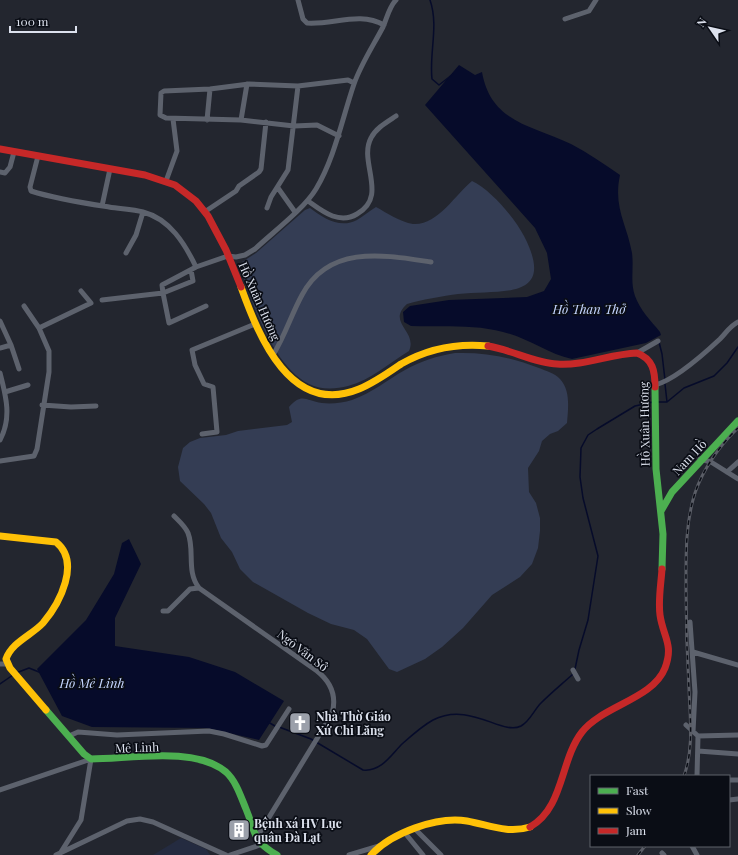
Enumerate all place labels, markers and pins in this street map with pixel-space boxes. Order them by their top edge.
place label: Nhà Thờ Giáo Xứ Chi Lăng [316,708,391,738]
church icon: Nhà Thờ Giáo Xứ Chi Lăng [287,710,313,736]
place label: Bệnh xá HV Lục quân Đà Lạt [254,815,342,845]
building icon: Bệnh xá HV Lục quân Đà Lạt [226,817,252,843]

